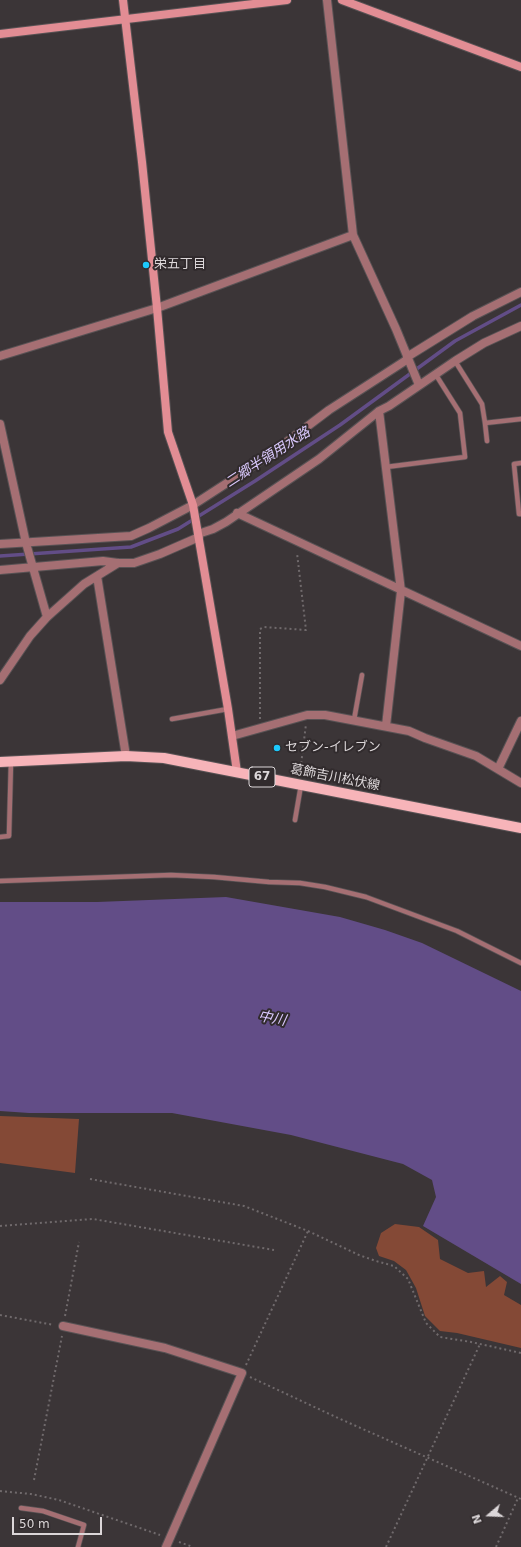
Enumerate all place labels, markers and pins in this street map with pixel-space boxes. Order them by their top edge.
place label: 栄五丁目 [154,257,206,273]
marker: 栄五丁目 [141,260,151,270]
place label: セブン-イレブン [285,740,381,756]
marker: セブン-イレブン [272,743,282,753]

